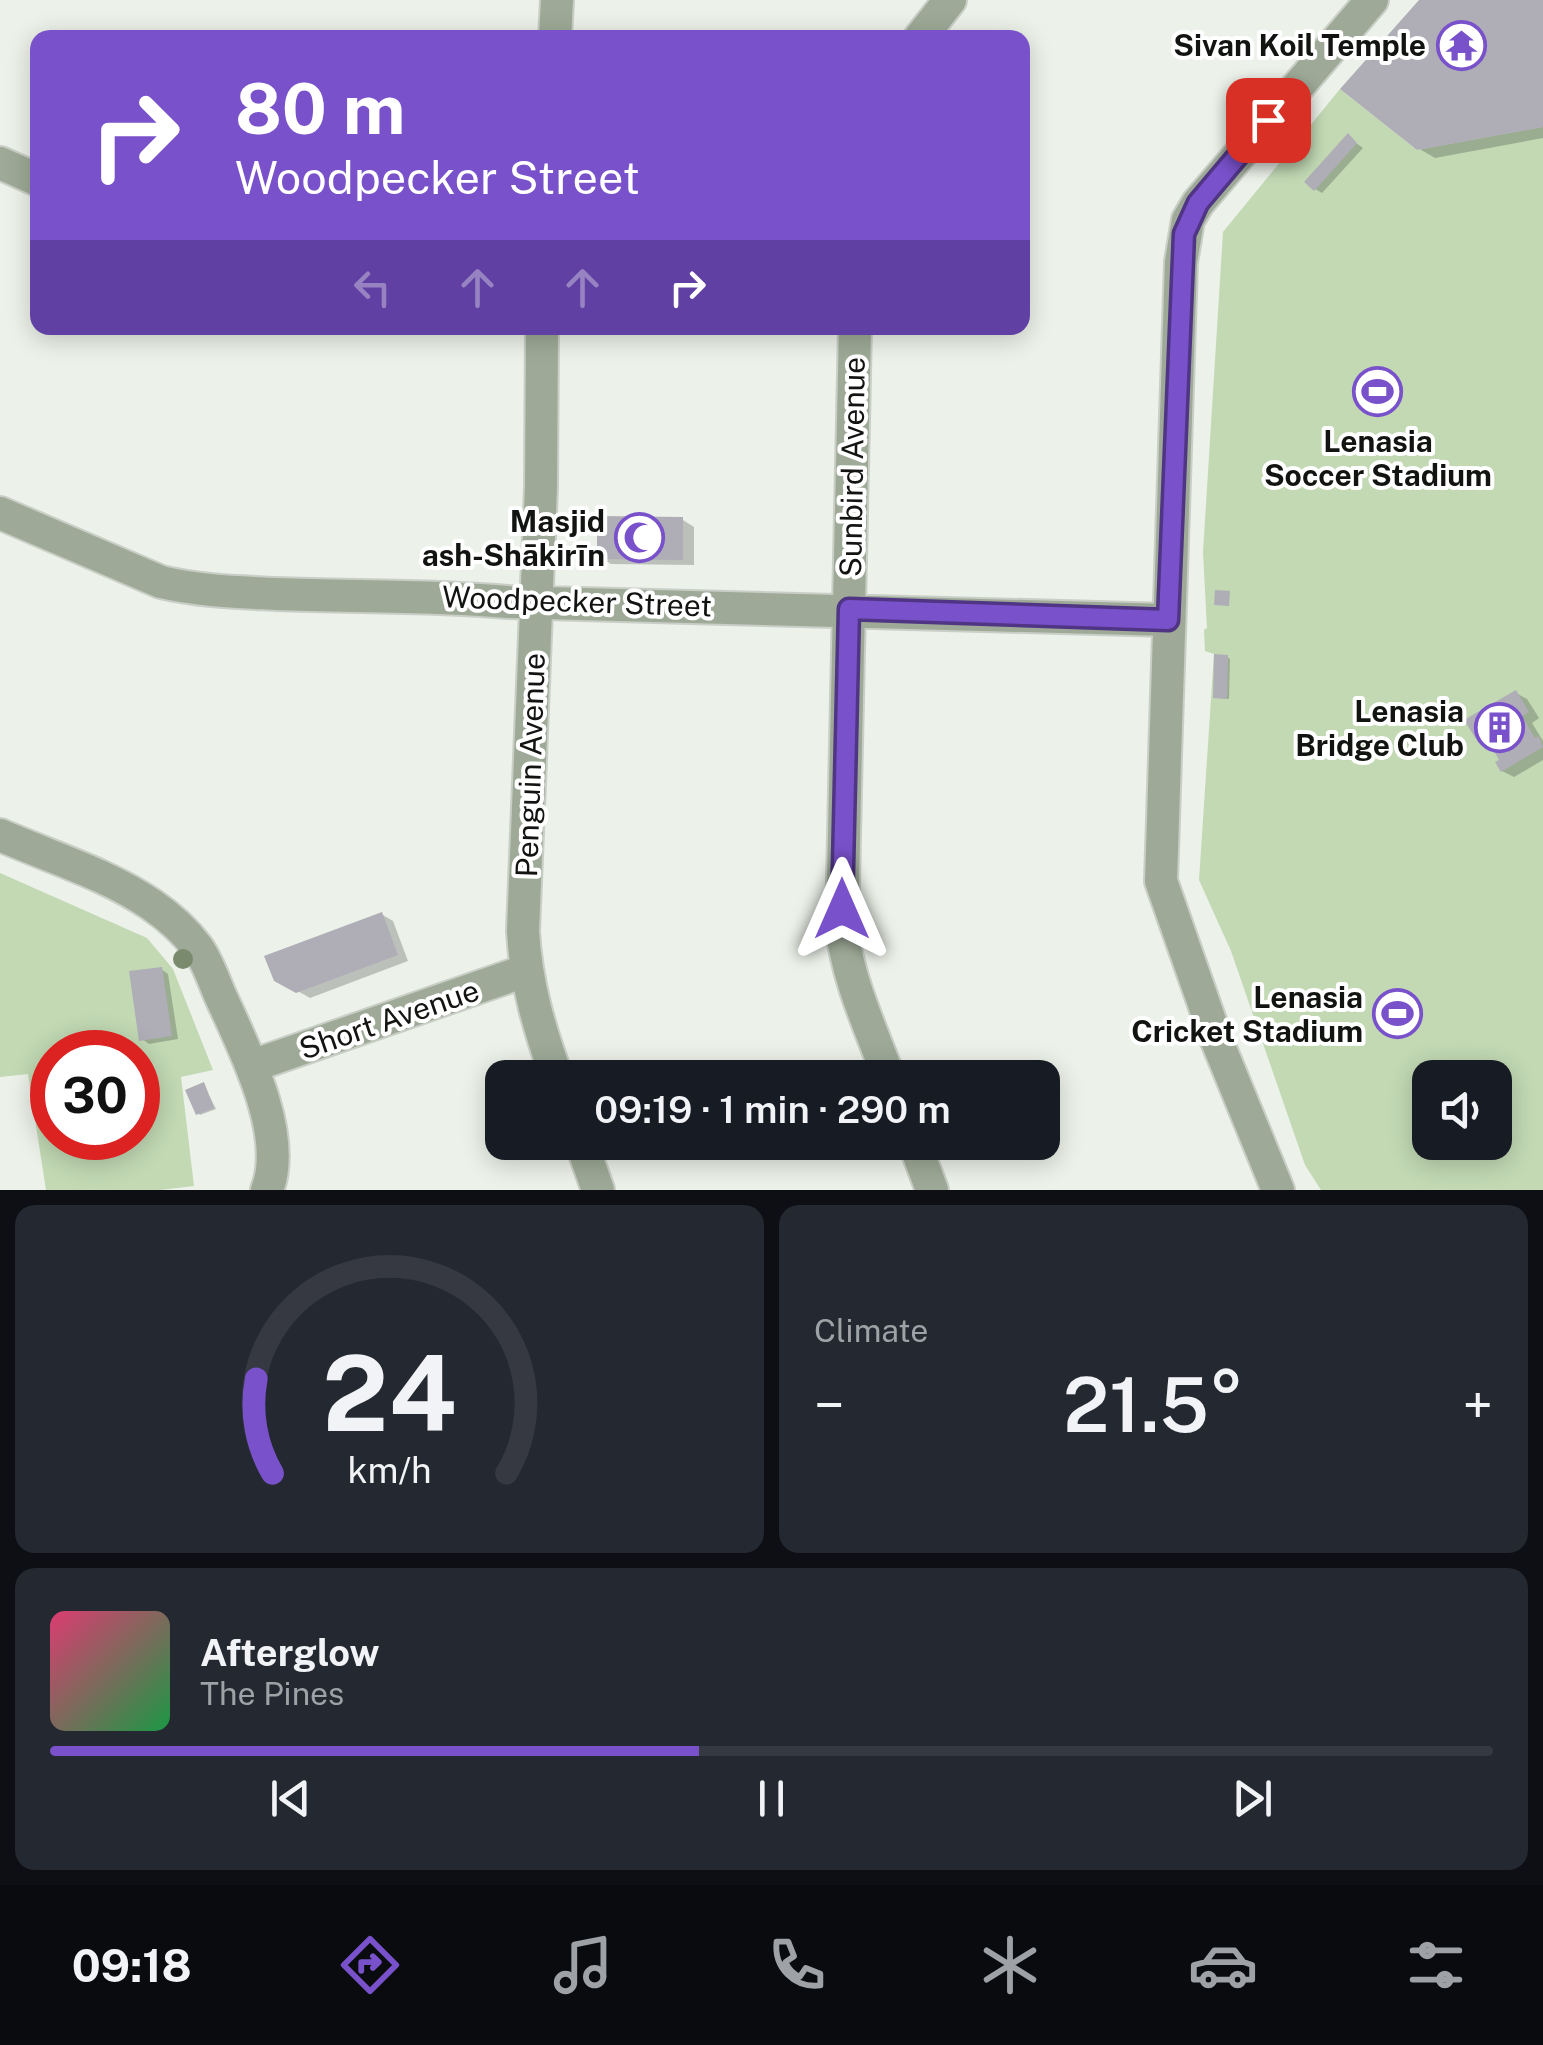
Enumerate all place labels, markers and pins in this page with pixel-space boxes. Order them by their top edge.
temple icon: Sivan Koil Temple [1435,19,1487,71]
place label: Sivan Koil Temple [1173,27,1426,63]
pin [1226,78,1311,163]
sports icon: Lenasia Soccer Stadium [1352,366,1404,418]
place label: Lenasia Soccer Stadium [1264,423,1492,493]
place label: Masjid ash-Shākirīn [422,503,605,573]
mosque icon: Masjid ash-Shākirīn [614,512,666,564]
place label: Lenasia Bridge Club [1295,693,1464,763]
building icon: Lenasia Bridge Club [1473,702,1525,754]
place label: Lenasia Cricket Stadium [1131,979,1363,1049]
sports icon: Lenasia Cricket Stadium [1372,988,1424,1040]

